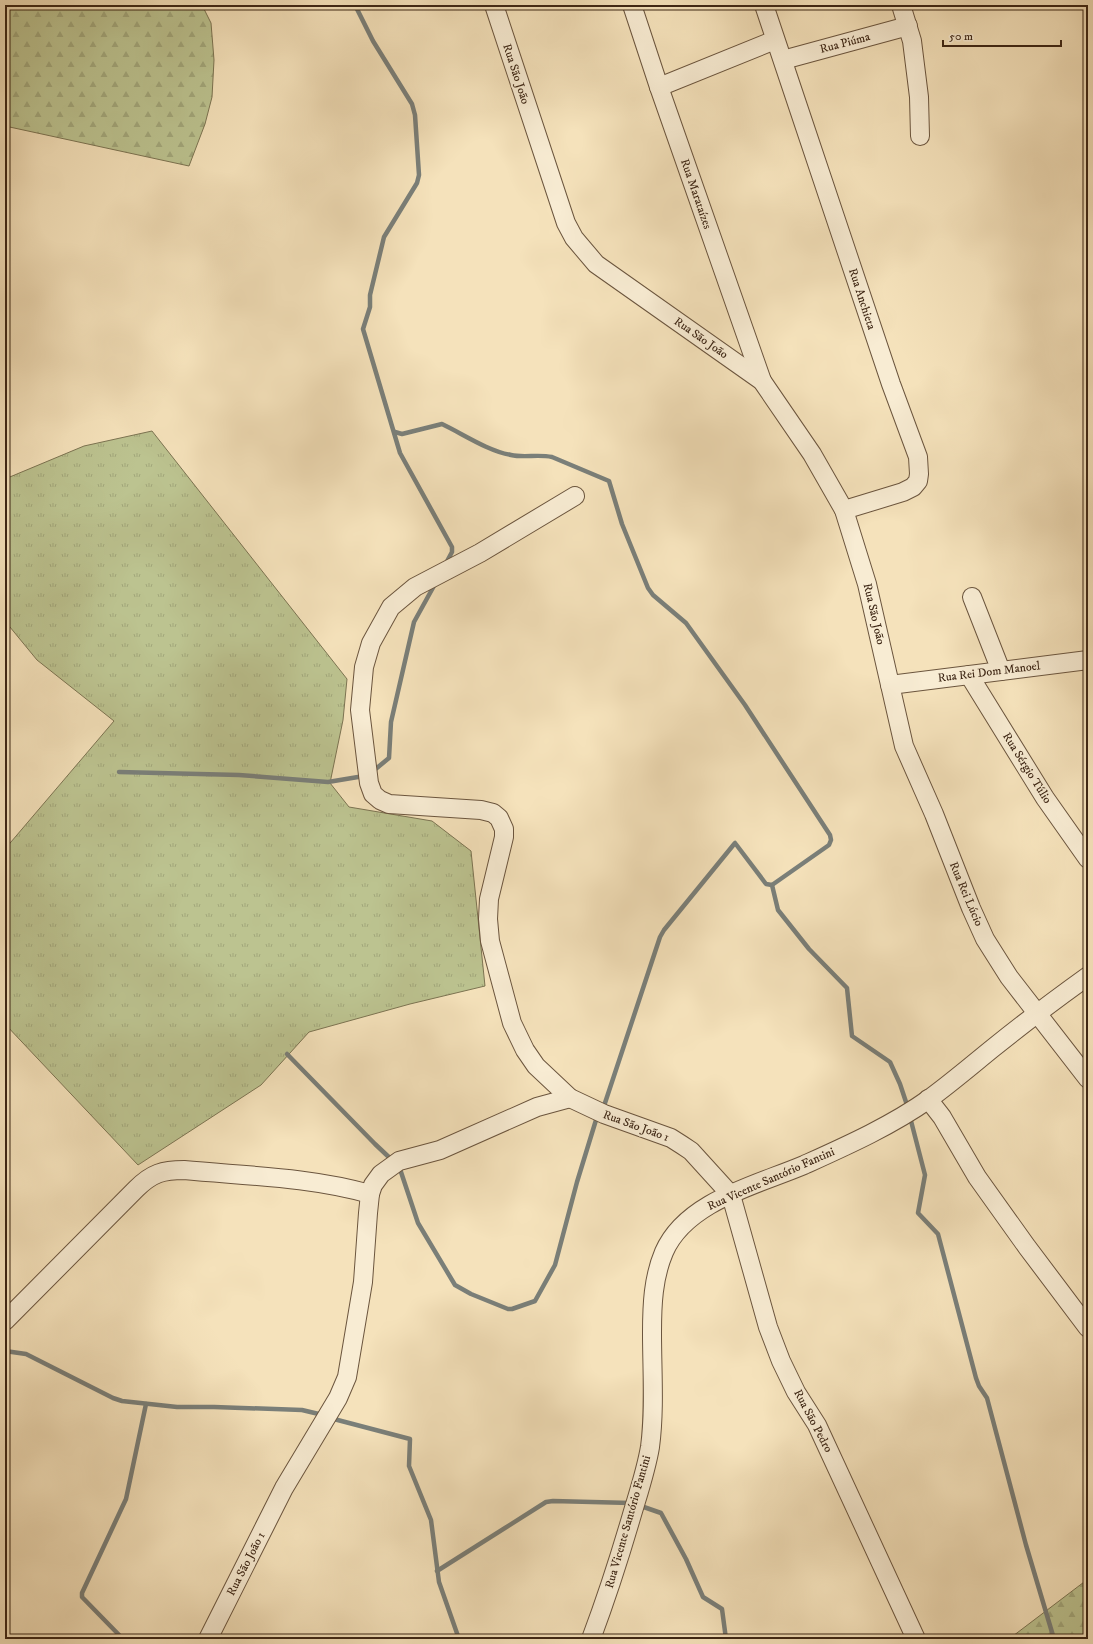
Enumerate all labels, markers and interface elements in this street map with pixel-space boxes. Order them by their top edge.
scale bar [943,22,1061,48]
street label: Rua Piúma [818,29,873,57]
text: 50 m [949,29,973,44]
street label: Rua São João [499,42,533,106]
street label: Rua Marataízes [677,157,715,231]
street label: Rua Anchieta [845,266,879,333]
street label: Rua São João [671,314,731,362]
street label: Rua São João [860,582,888,646]
street label: Rua Rei Dom Manoel [937,658,1041,686]
street label: Rua Sérgio Túlio [999,730,1055,807]
street label: Rua Rei Lúcio [946,860,986,929]
street label: Rua São João 1 [601,1107,671,1145]
street label: Rua Vicente Santório Fantini [705,1144,837,1214]
street label: Rua São Pedro [790,1387,836,1455]
street label: Rua Vicente Santório Fantini [602,1454,654,1590]
street label: Rua São João 1 [224,1530,268,1598]

